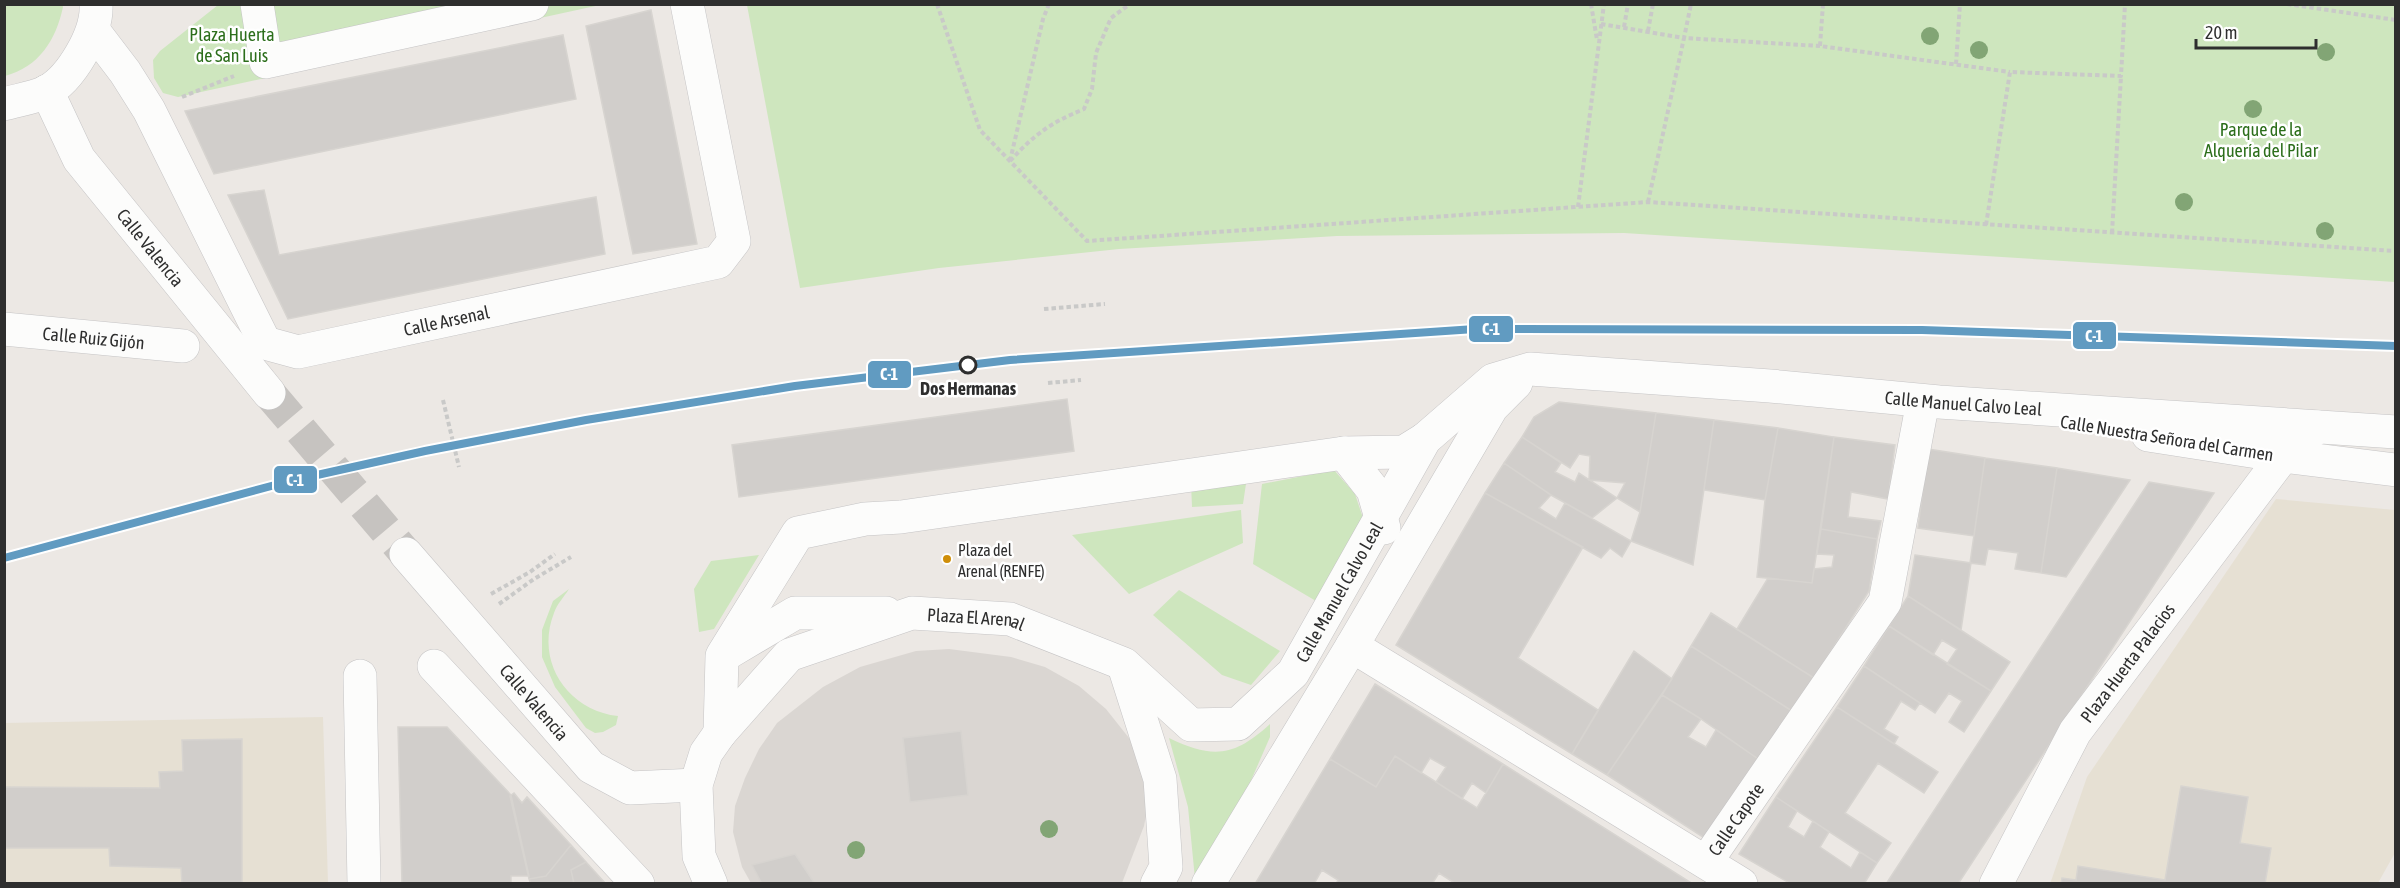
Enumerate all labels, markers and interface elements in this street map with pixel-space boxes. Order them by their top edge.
scale bar [2196,12,2316,50]
text: 20 m [2205,22,2237,43]
park label: Plaza Huerta de San Luis [189,24,275,66]
park label: Parque de la Alquería del Pilar [2204,119,2319,161]
street label: Calle Valencia [113,204,189,290]
street label: Calle Arsenal [402,301,491,340]
line badge: C-1 [1468,315,1514,343]
text: C-1 [1482,320,1500,338]
line badge: C-1 [2072,321,2117,350]
street label: Calle Ruiz Gijón [42,322,146,353]
text: C-1 [2085,327,2103,345]
marker: Dos Hermanas [959,356,977,374]
line badge: C-1 [867,360,912,389]
text: C-1 [880,365,898,383]
place label: Dos Hermanas [920,378,1017,399]
street label: Calle Manuel Calvo Leal [1884,386,2043,419]
street label: Calle Nuestra Señora del Carmen [2059,411,2275,465]
line badge: C-1 [273,465,318,494]
text: C-1 [286,471,304,489]
street label: Calle Manuel Calvo Leal [1291,518,1387,666]
place label: Plaza del Arenal (RENFE) [958,541,1045,581]
marker: Plaza del Arenal (RENFE) [941,553,953,565]
street label: Plaza Huerta Palacios [2076,599,2179,726]
street label: Plaza El Arenal [927,603,1028,635]
street label: Calle Valencia [496,660,573,744]
street label: Calle Capote [1703,779,1768,859]

